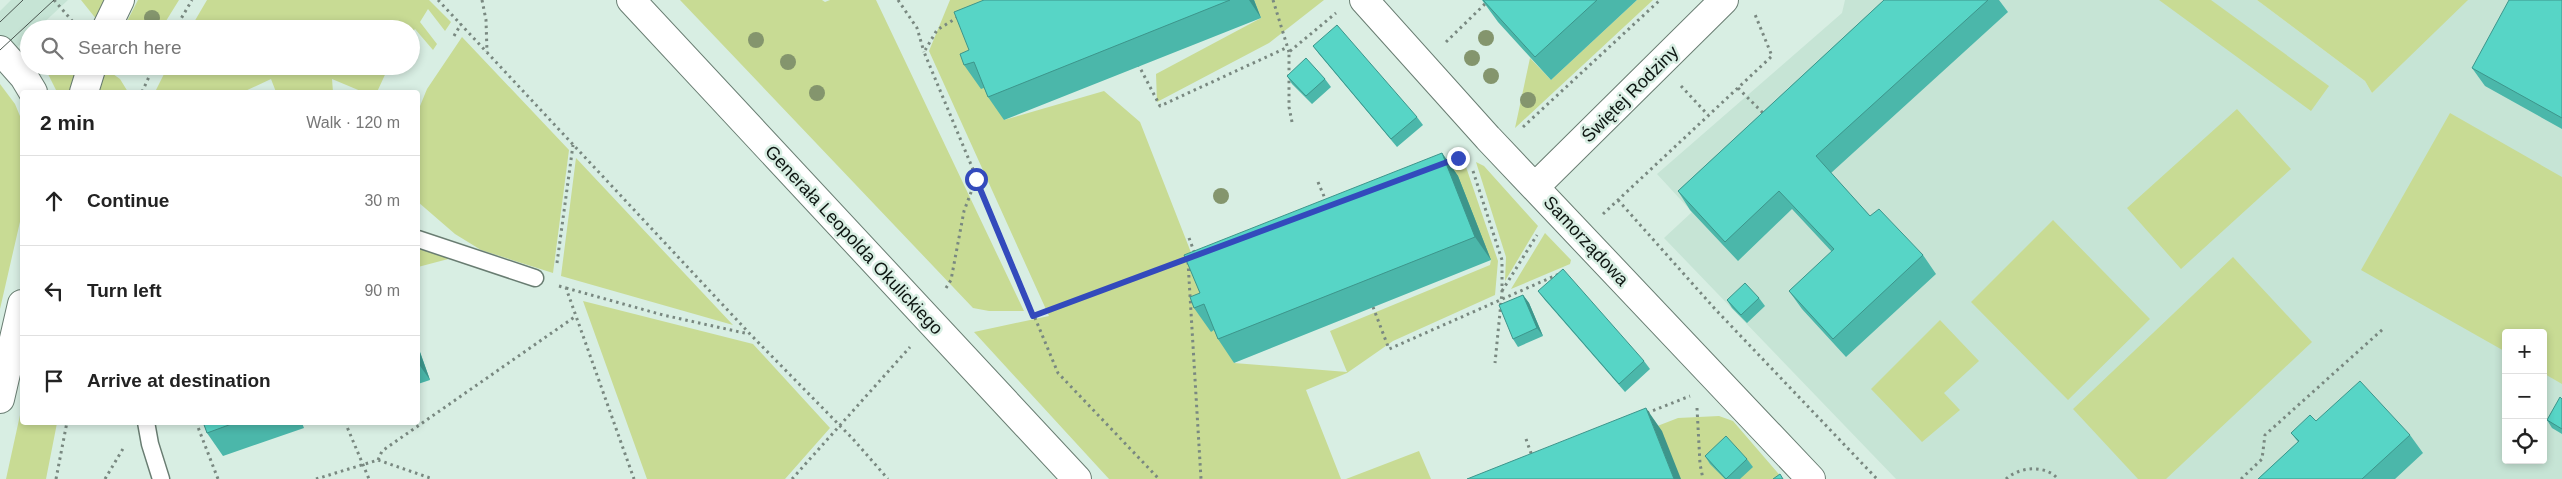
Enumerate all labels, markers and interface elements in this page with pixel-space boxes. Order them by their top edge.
search box [20,20,420,75]
icon: search [38,34,66,62]
text: Search here [78,37,182,58]
street label: Świętej Rodziny [1577,41,1682,146]
text: 2 min [40,111,95,134]
text: Walk · 120 m [306,114,400,131]
street label: Generała Leopolda Okulickiego [761,141,947,339]
route end [1447,147,1470,170]
route start [965,168,988,191]
icon: ahead [40,187,68,215]
text: Continue [87,190,169,211]
text: 30 m [364,192,400,209]
street label: Samorządowa [1539,192,1633,291]
icon: left [40,277,68,305]
text: Turn left [87,280,162,301]
text: 90 m [364,282,400,299]
map controls [2502,329,2547,464]
button: + [2502,329,2547,374]
icon: arrive [40,367,68,395]
text: Arrive at destination [87,370,271,391]
button: − [2502,374,2547,419]
button: locate [2502,419,2547,464]

